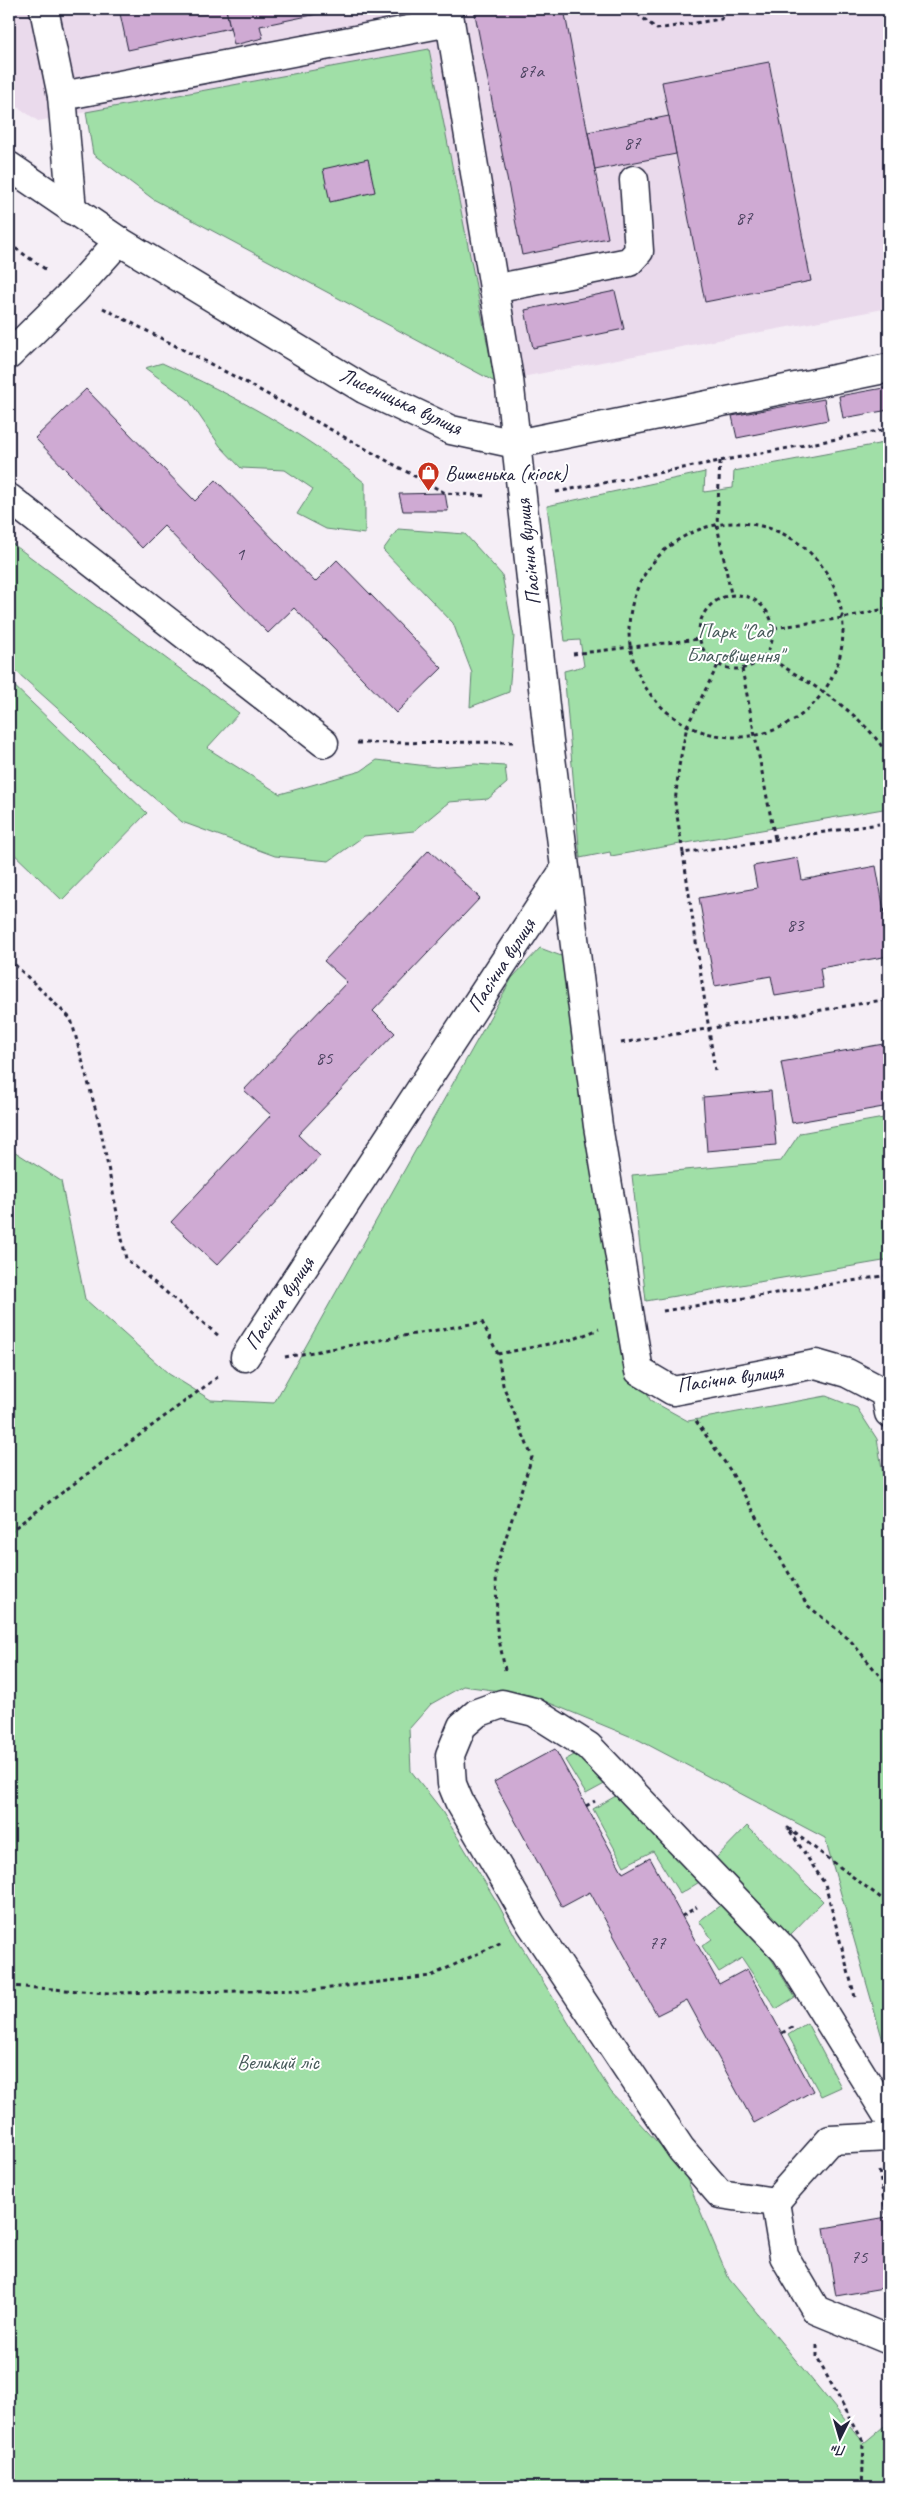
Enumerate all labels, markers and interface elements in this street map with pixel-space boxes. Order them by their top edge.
house number: 87а [518,59,545,83]
house number: 87 [623,131,642,155]
house number: 87 [735,206,754,230]
street label: Лисеницька вулиця [336,361,468,441]
place label: Вишенька (кіоск) [445,460,568,486]
shop icon: Вишенька (кіоск) [417,461,441,492]
street label: Пасічна вулиця [509,496,547,607]
house number: 1 [236,542,246,566]
park label: Парк "Сад Благовіщення" [686,618,788,668]
street label: Пасічна вулиця [461,912,542,1017]
house number: 83 [786,913,805,937]
house number: 85 [315,1046,334,1070]
street label: Пасічна вулиця [238,1250,320,1355]
street label: Пасічна вулиця [675,1357,786,1398]
house number: 77 [648,1931,667,1955]
park label: Великий ліс [237,2049,320,2075]
house number: 75 [850,2245,869,2269]
north arrow [816,2414,866,2464]
text: Пн [830,2441,847,2460]

